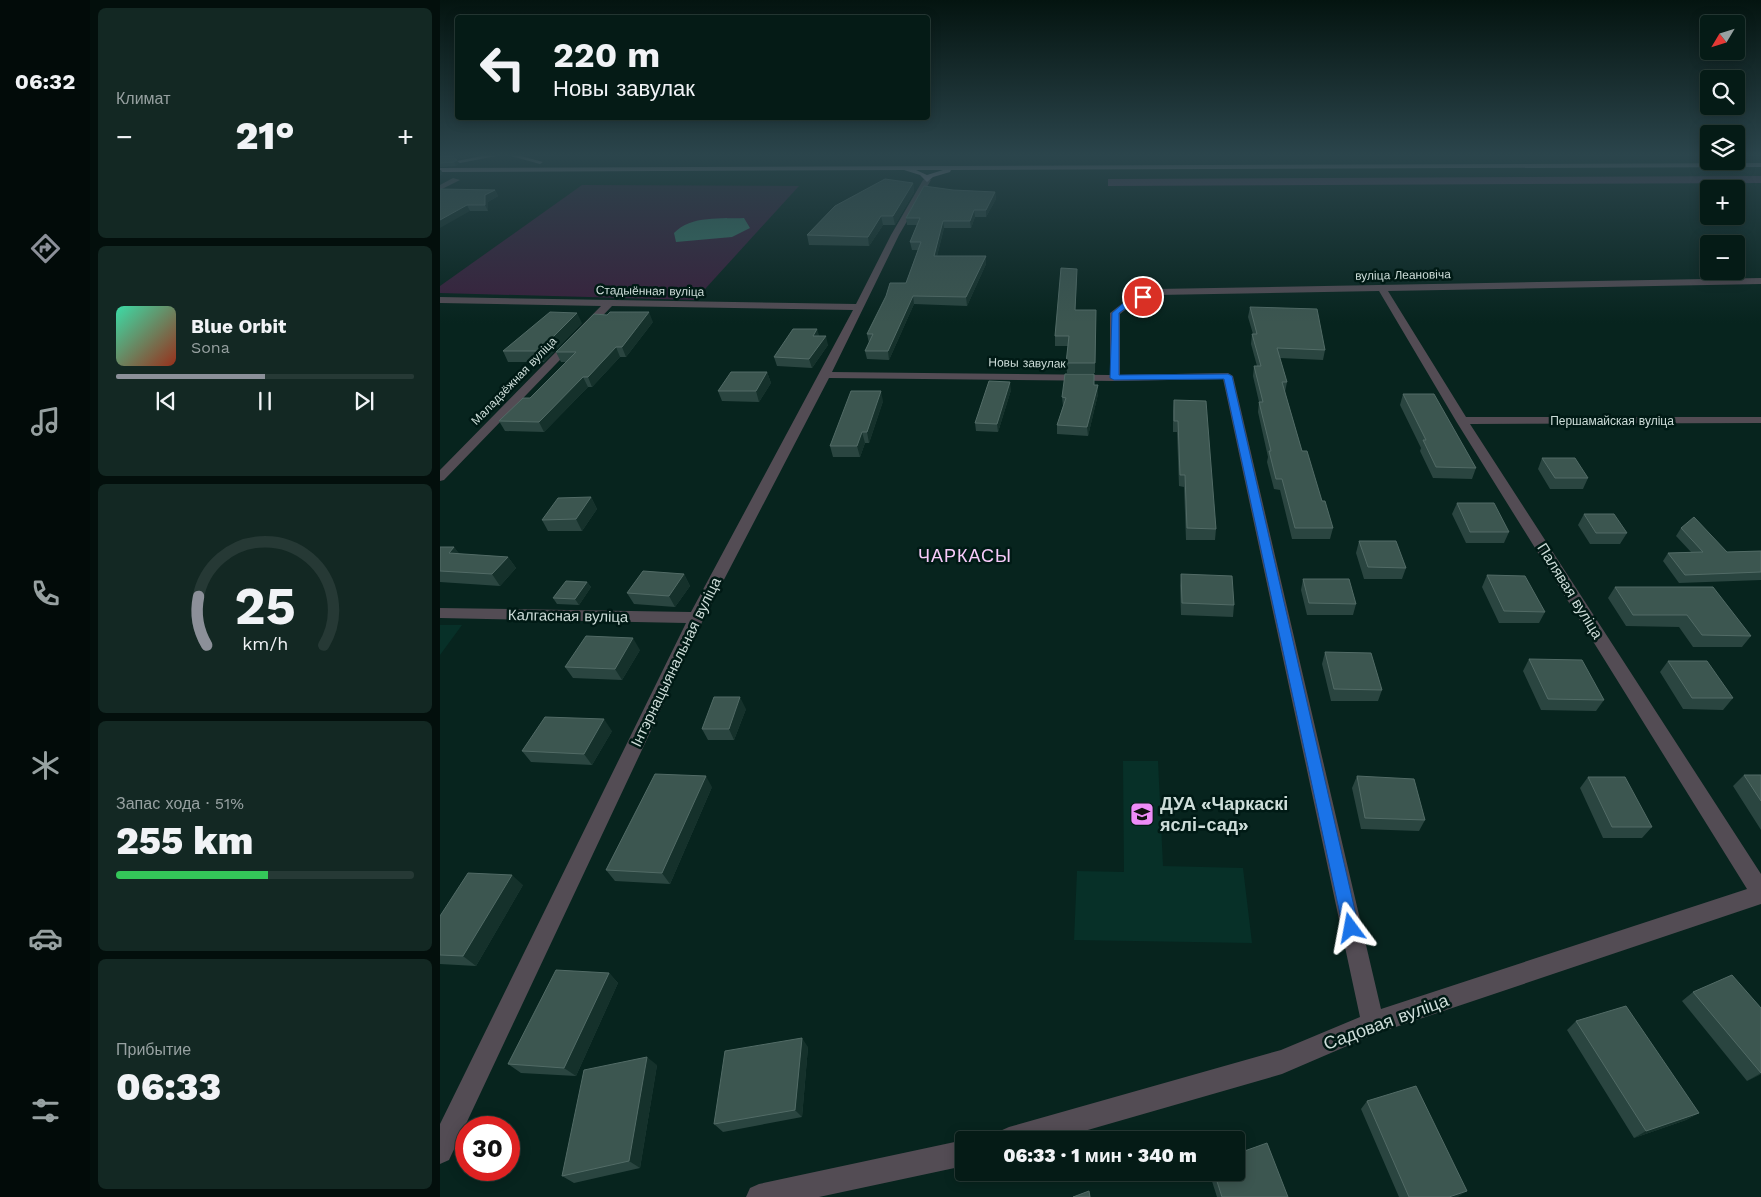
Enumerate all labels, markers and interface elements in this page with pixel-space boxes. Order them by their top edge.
north arrow [1700,15,1745,60]
map controls [1700,15,1745,280]
text: 220 m [553,34,660,76]
icon: left [470,35,535,100]
text: 06:32 [15,69,75,94]
button: search [1700,70,1745,115]
text: Новы завулак [553,76,695,101]
text: Климат [116,89,170,108]
text: 21° [235,114,295,158]
text: − [116,120,133,153]
text: + [397,120,414,153]
button: layers [1700,125,1745,170]
button: + [1700,180,1745,225]
icon: directions [28,231,63,266]
button: − [1700,235,1745,280]
street label: вуліца Леановіча [1355,267,1451,283]
pin [1122,276,1164,318]
street label: Стадыённая вуліца [596,283,705,299]
icon: arrive [1129,283,1157,311]
text: Blue Orbit [191,315,286,338]
street label: Маладзёжная вуліца [468,334,560,428]
text: Sona [191,338,230,357]
street label: Новы завулак [988,355,1067,371]
icon: previous [152,387,180,415]
icon: pause [251,387,279,415]
icon: next [350,387,378,415]
icon: music [28,404,63,439]
street label: Першамайская вуліца [1550,414,1674,428]
street label: Палявая вуліца [1533,540,1607,643]
district label: ЧАРКАСЫ [918,545,1012,566]
street label: Інтэрнацыянальная вуліца [627,574,725,750]
icon: phone [28,576,63,611]
text: 25 [234,576,296,637]
street label: Калгасная вуліца [508,606,629,626]
text: km/h [242,633,288,654]
icon: climate [28,748,63,783]
place label: ДУА «Чаркаскі яслі-сад» [1159,793,1288,835]
text: Запас хода · 51% [116,794,244,813]
school or university icon: ДУА «Чаркаскі яслі-сад» [1129,801,1155,827]
text: 255 km [116,819,253,863]
position arrow [1324,901,1376,953]
icon: car [28,921,63,956]
street label: Садовая вуліца [1320,989,1452,1054]
text: Прибытие [116,1040,191,1059]
text: 06:33 [116,1065,221,1109]
icon: filters [28,1093,63,1128]
speed limit sign: 30 [455,1116,520,1181]
text: 06:33 · 1 мин · 340 m [1003,1144,1197,1167]

